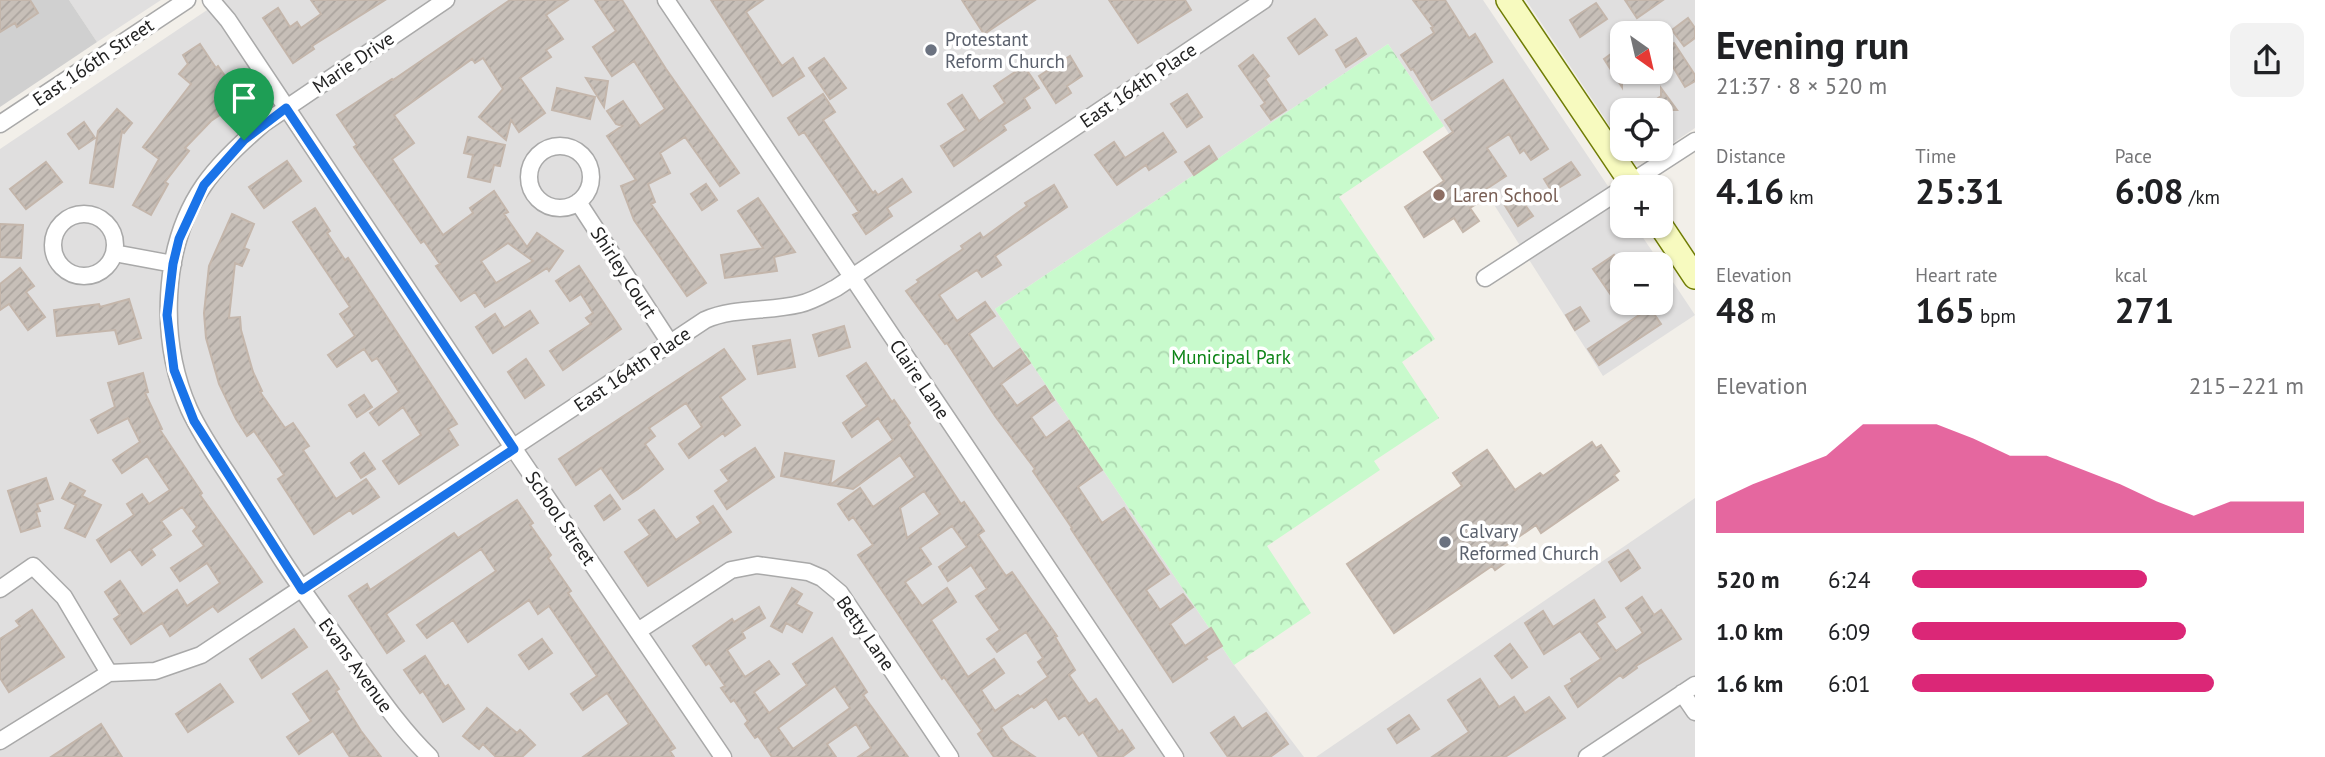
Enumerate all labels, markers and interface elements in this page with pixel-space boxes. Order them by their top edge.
street label: East 166th Street [28,12,158,111]
text: Evening run [1716,20,1909,69]
north arrow [1610,21,1673,84]
map controls [1610,21,1673,315]
button: share [2230,23,2304,97]
street label: Marie Drive [308,26,398,98]
place label: Protestant Reform Church [945,27,1065,73]
street label: East 164th Place [1075,37,1201,133]
marker: Protestant Reform Church [923,42,939,58]
pin [214,68,274,140]
text: 21:37 · 8 × 520 m [1716,71,1887,100]
icon: arrive [225,79,263,117]
button: locate [1610,98,1673,161]
text: Distance [1716,144,1786,168]
text: Time [1915,144,1956,168]
text: Pace [2115,144,2152,168]
text: 4.16 [1716,168,1784,214]
text: 25:31 [1915,168,2004,214]
text: 6:08 [2115,168,2184,214]
button: + [1610,175,1673,238]
place label: Laren School [1453,183,1559,207]
text: km [1784,185,1814,209]
text: /km [2184,185,2220,209]
marker: Laren School [1431,187,1447,203]
street label: Shirley Court [586,222,663,323]
button: − [1610,252,1673,315]
text: Elevation [1716,263,1792,287]
text: Heart rate [1915,263,1997,287]
text: kcal [2115,263,2147,287]
text: 48 [1716,287,1756,333]
text: 165 [1915,287,1975,333]
text: 271 [2115,287,2174,333]
text: m [1756,304,1776,328]
text: bpm [1975,304,2016,328]
street label: East 164th Place [569,321,695,417]
street label: Claire Lane [885,335,955,423]
park label: Municipal Park [1171,345,1291,369]
text: Elevation [1716,371,1808,400]
text: 215–221 m [2189,371,2304,400]
street label: School Street [521,466,602,570]
place label: Calvary Reformed Church [1459,519,1599,565]
marker: Calvary Reformed Church [1437,534,1453,550]
text: 520 m [1716,565,1779,594]
text: 6:24 [1828,565,1871,594]
street label: Betty Lane [832,591,900,675]
street label: Evans Avenue [314,613,398,717]
text: 1.0 km [1716,617,1783,646]
text: 6:09 [1828,617,1871,646]
text: 1.6 km [1716,669,1783,698]
text: 6:01 [1828,669,1871,698]

